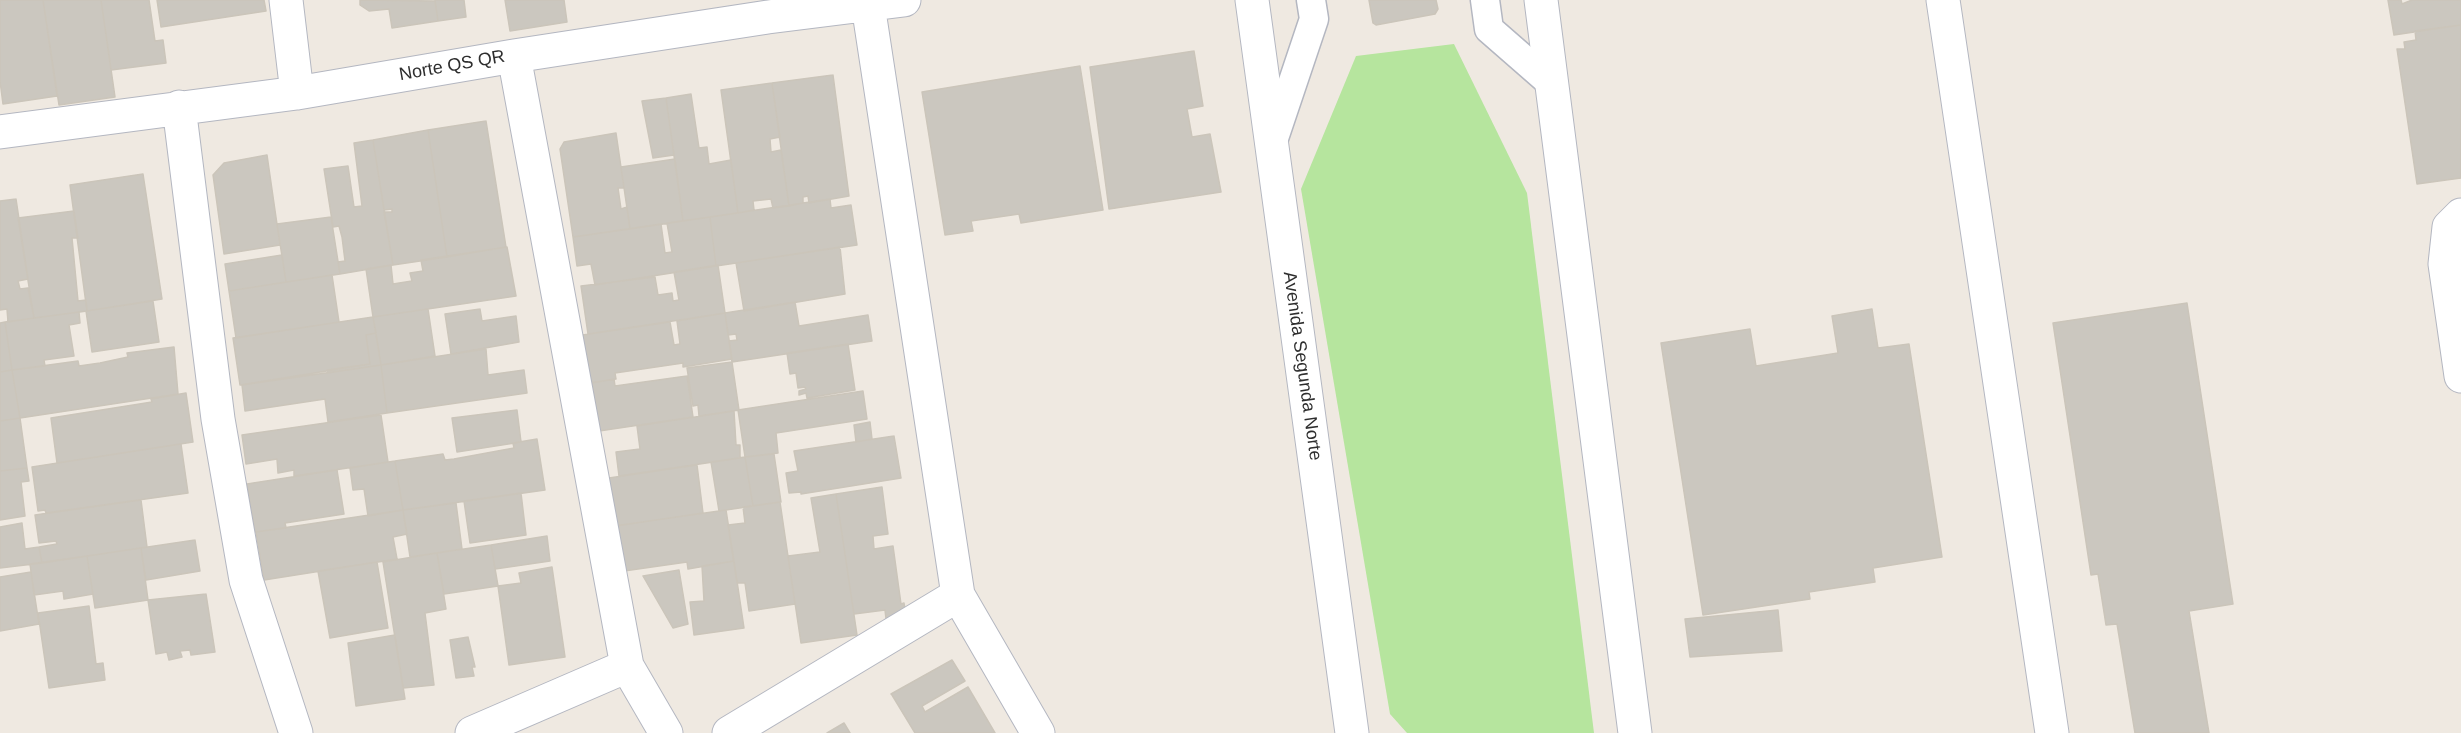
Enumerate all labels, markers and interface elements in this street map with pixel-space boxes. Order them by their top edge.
street label: Norte QS QR [397,46,507,86]
street label: Avenida Segunda Norte [1278,270,1326,462]

